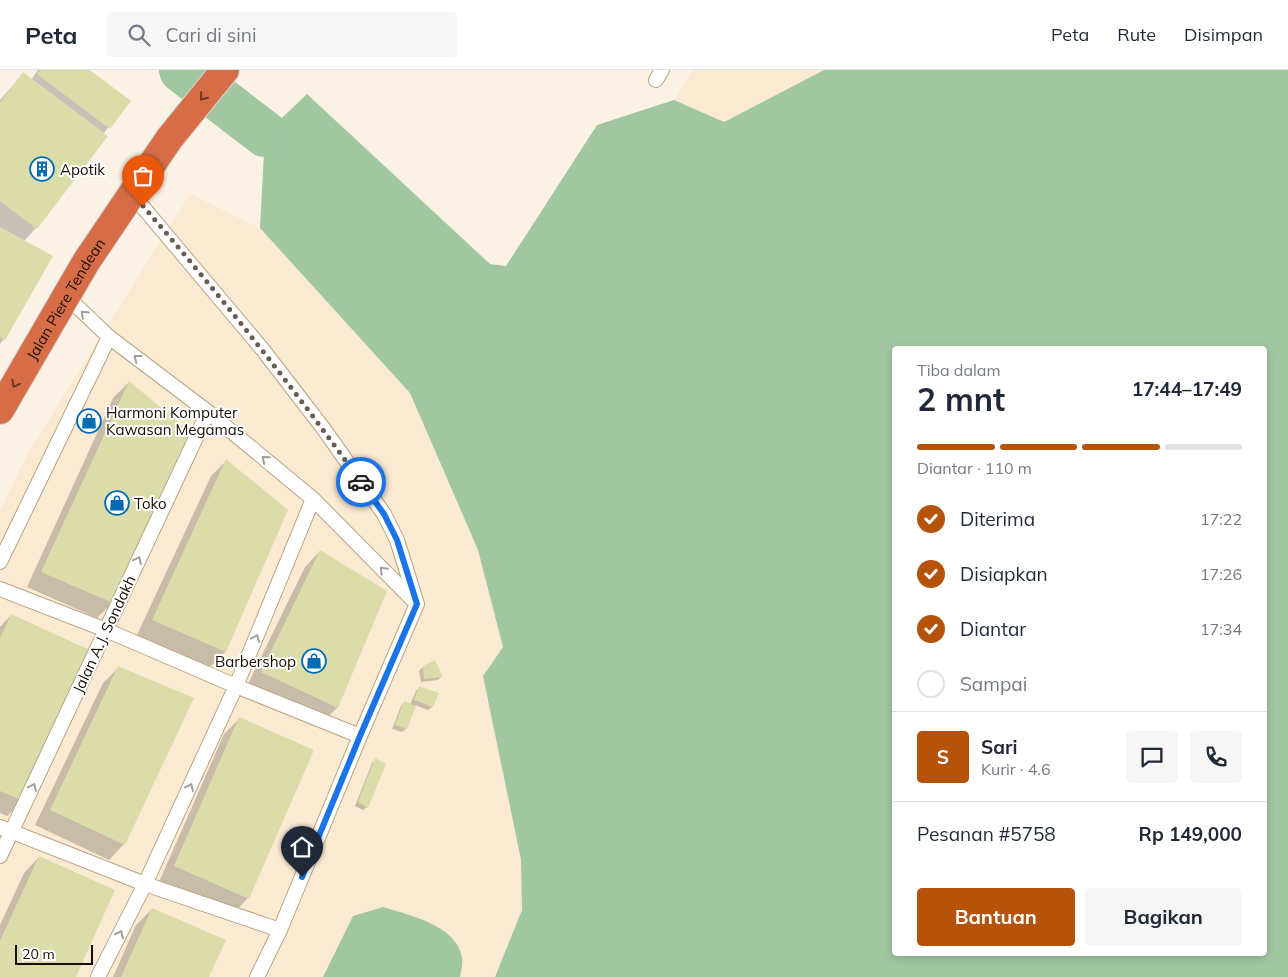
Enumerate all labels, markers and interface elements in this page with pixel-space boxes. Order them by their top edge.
search box [107,12,457,57]
text: Peta [25,20,77,50]
icon: search [125,21,153,49]
text: Cari di sini [165,23,256,47]
text: Peta [1051,23,1089,46]
text: Rute [1117,23,1156,46]
text: Disimpan [1184,23,1263,46]
one-way arrow [201,91,209,100]
pin [122,155,164,206]
building icon: Apotik [29,156,55,182]
place label: Apotik [60,160,105,179]
icon: bag [129,162,157,190]
street label: Jalan Piere Tendean [22,234,109,363]
one-way arrow [81,311,90,320]
one-way arrow [134,356,143,364]
text: Tiba dalam [917,360,1001,380]
text: 17:44–17:49 [1132,377,1242,401]
one-way arrow [11,378,21,387]
text: 2 mnt [917,379,1005,419]
place label: Harmoni Komputer Kawasan Megamas [106,403,244,439]
shop icon: Harmoni Komputer Kawasan Megamas [76,408,102,434]
one-way arrow [261,455,270,464]
courier [336,457,386,507]
text: Diantar · 110 m [917,458,1032,478]
icon: car [347,468,375,496]
shop icon: Toko [104,490,130,516]
place label: Toko [134,494,167,513]
icon: check [917,505,945,533]
text: Diterima [960,507,1035,531]
text: 17:22 [1200,509,1242,529]
one-way arrow [132,556,143,565]
icon: check [917,560,945,588]
text: Disiapkan [960,562,1048,586]
text: 17:26 [1200,564,1242,584]
one-way arrow [380,566,389,575]
street label: Jalan A.J. Sondakh [68,572,140,696]
icon: check [917,615,945,643]
text: Diantar [960,617,1026,641]
text: 17:34 [1200,619,1242,639]
one-way arrow [249,634,260,643]
shop icon: Barbershop [301,648,327,674]
place label: Barbershop [215,652,296,671]
text: Sampai [960,672,1027,696]
button: chat [1126,731,1178,783]
button: phone [1190,731,1242,783]
text: Sari [981,735,1017,759]
text: S [937,745,949,769]
text: Kurir · 4.6 [981,759,1051,779]
one-way arrow [26,783,37,792]
one-way arrow [183,783,194,792]
text: Pesanan #5758 [917,822,1056,846]
text: Rp 149,000 [1139,822,1242,846]
pin [281,826,323,877]
icon: home [288,833,316,861]
button: Bantuan [917,888,1075,946]
button: Bagikan [1085,888,1242,946]
one-way arrow [114,930,124,939]
scale bar [15,942,92,965]
text: 20 m [22,945,55,963]

